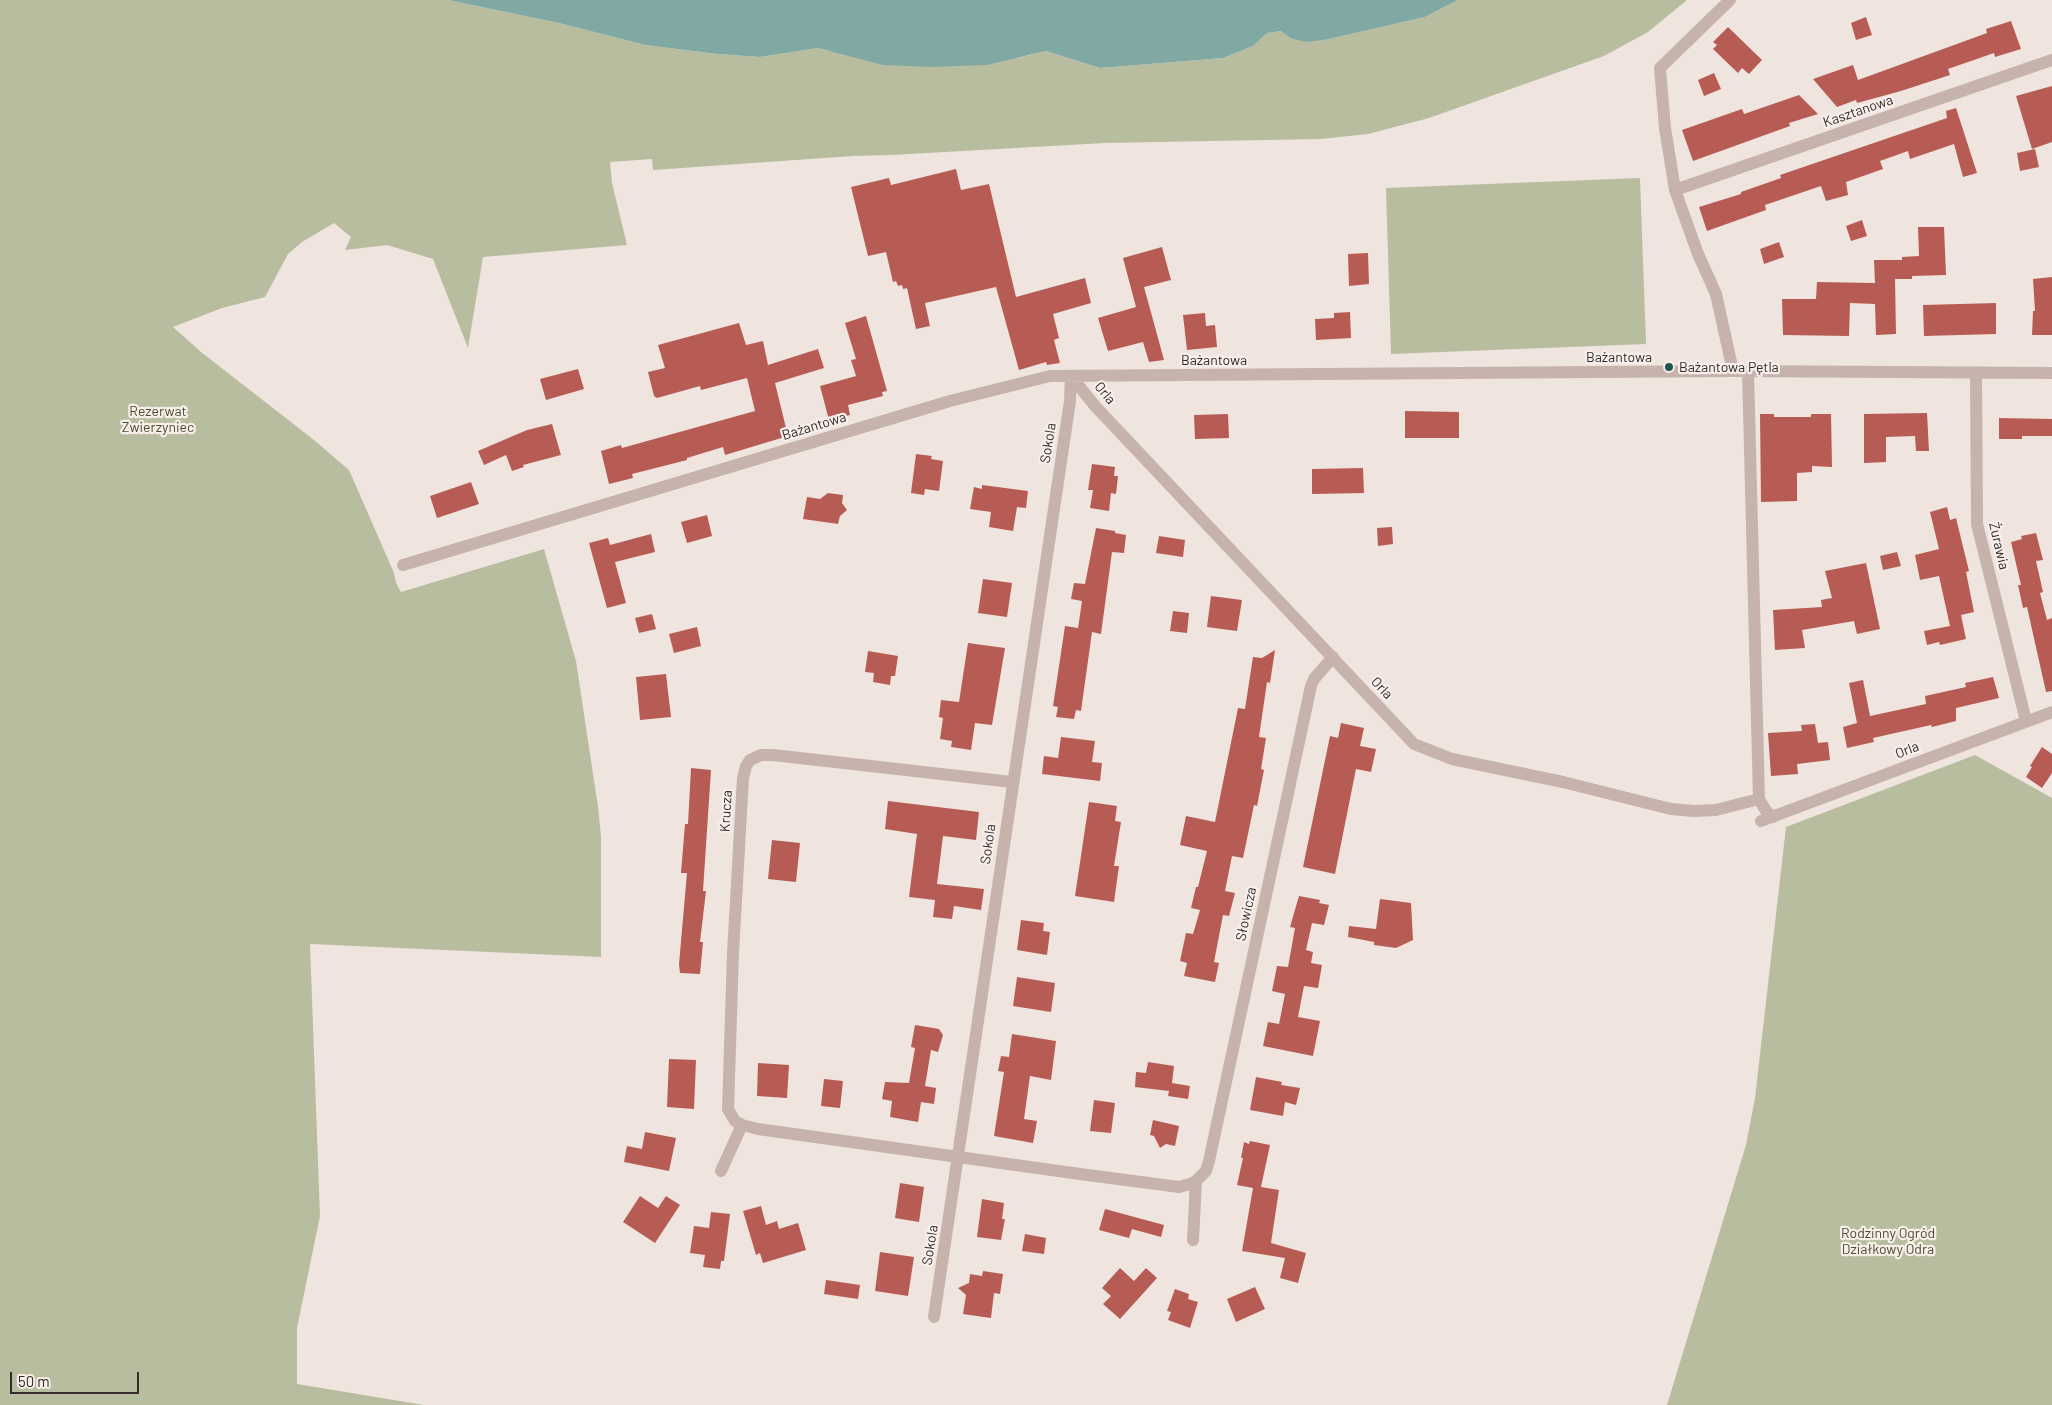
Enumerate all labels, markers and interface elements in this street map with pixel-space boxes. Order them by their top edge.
street label: Kasztanowa [1821,91,1895,131]
street label: Bażantowa [1586,349,1652,365]
street label: Bażantowa [1181,352,1247,368]
place label: Bażantowa Pętla [1679,359,1779,375]
marker: Bażantowa Pętla [1663,361,1675,373]
street label: Orla [1091,378,1119,408]
park label: Rezerwat Zwierzyniec [122,403,194,436]
street label: Bażantowa [780,408,848,444]
street label: Sokola [1037,422,1059,464]
street label: Żurawia [1985,521,2013,571]
street label: Orla [1368,673,1396,703]
street label: Orla [1893,738,1921,762]
street label: Krucza [717,790,735,832]
street label: Sokola [977,823,999,865]
street label: Słowicza [1232,886,1260,942]
street label: Sokola [919,1224,941,1266]
park label: Rodzinny Ogród Działkowy Odra [1841,1225,1935,1258]
scale bar [12,1362,141,1394]
text: 50 m [18,1372,50,1390]

